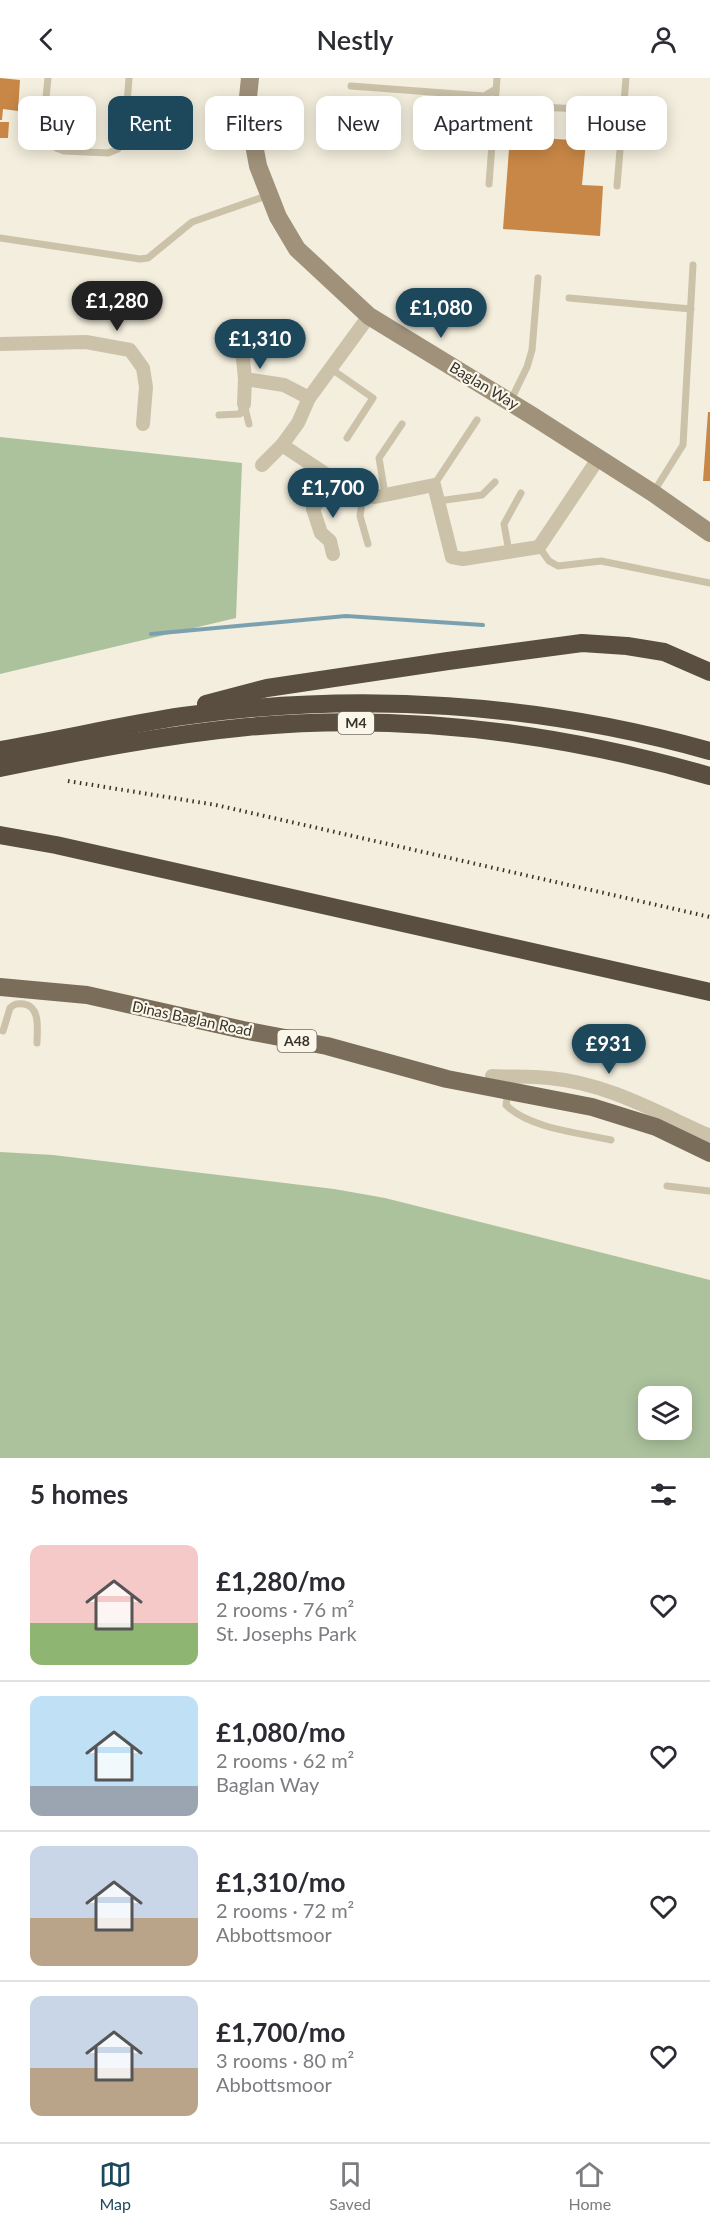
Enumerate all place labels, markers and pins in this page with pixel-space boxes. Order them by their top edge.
pin: £1,280 [68,281,166,332]
pin: £1,080 [392,288,490,339]
pin: £1,310 [211,319,309,370]
pin: £1,700 [284,468,382,519]
pin: £931 [573,1024,645,1075]

